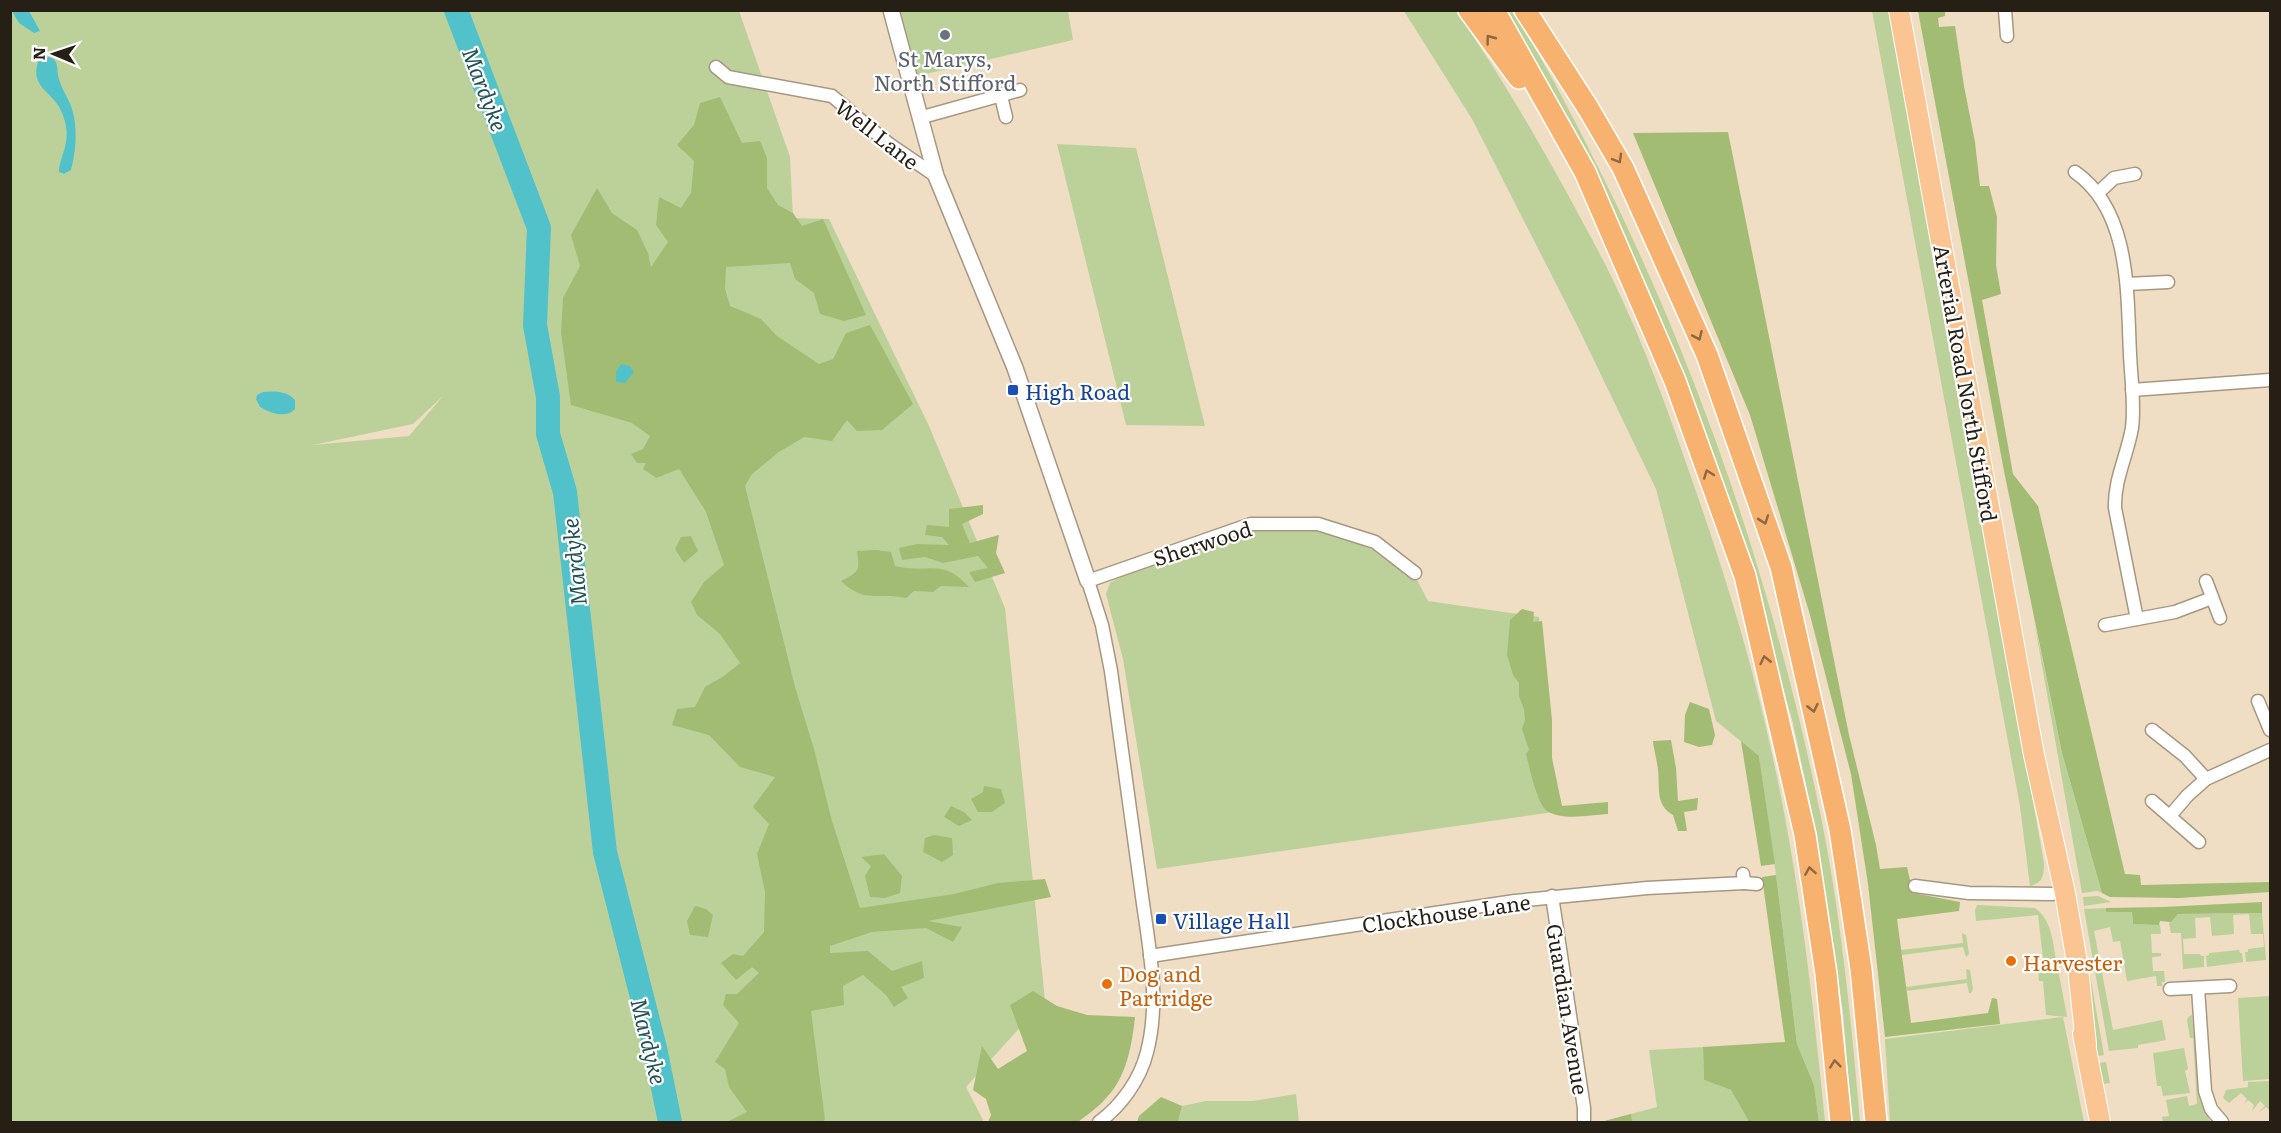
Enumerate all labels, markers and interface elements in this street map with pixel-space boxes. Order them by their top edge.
north arrow [24,24,84,84]
marker: St Marys, North Stifford [938,28,952,42]
one-way arrow [1486,34,1497,45]
water label: Mardyke [455,42,517,136]
place label: St Marys, North Stifford [874,42,1016,97]
text: N [26,46,50,61]
street label: Well Lane [829,90,927,176]
one-way arrow [1610,153,1622,163]
street label: Arterial Road North Stifford [1927,242,2007,524]
one-way arrow [1691,330,1703,341]
place label: High Road [1025,375,1130,406]
marker: High Road [1006,383,1020,397]
one-way arrow [1703,469,1716,479]
street label: Sherwood [1149,511,1256,573]
one-way arrow [1757,514,1770,525]
water label: Mardyke [552,517,594,607]
one-way arrow [1760,655,1773,665]
one-way arrow [1805,703,1818,713]
one-way arrow [1805,866,1817,876]
street label: Clockhouse Lane [1360,885,1532,939]
place label: Village Hall [1173,904,1290,935]
marker: Village Hall [1154,912,1168,926]
street label: Guardian Avenue [1540,921,1598,1097]
place label: Harvester [2023,946,2123,977]
marker: Harvester [2004,954,2018,968]
place label: Dog and Partridge [1119,957,1213,1012]
marker: Dog and Partridge [1100,977,1114,991]
water label: Mardyke [623,994,677,1088]
one-way arrow [1829,1060,1842,1069]

